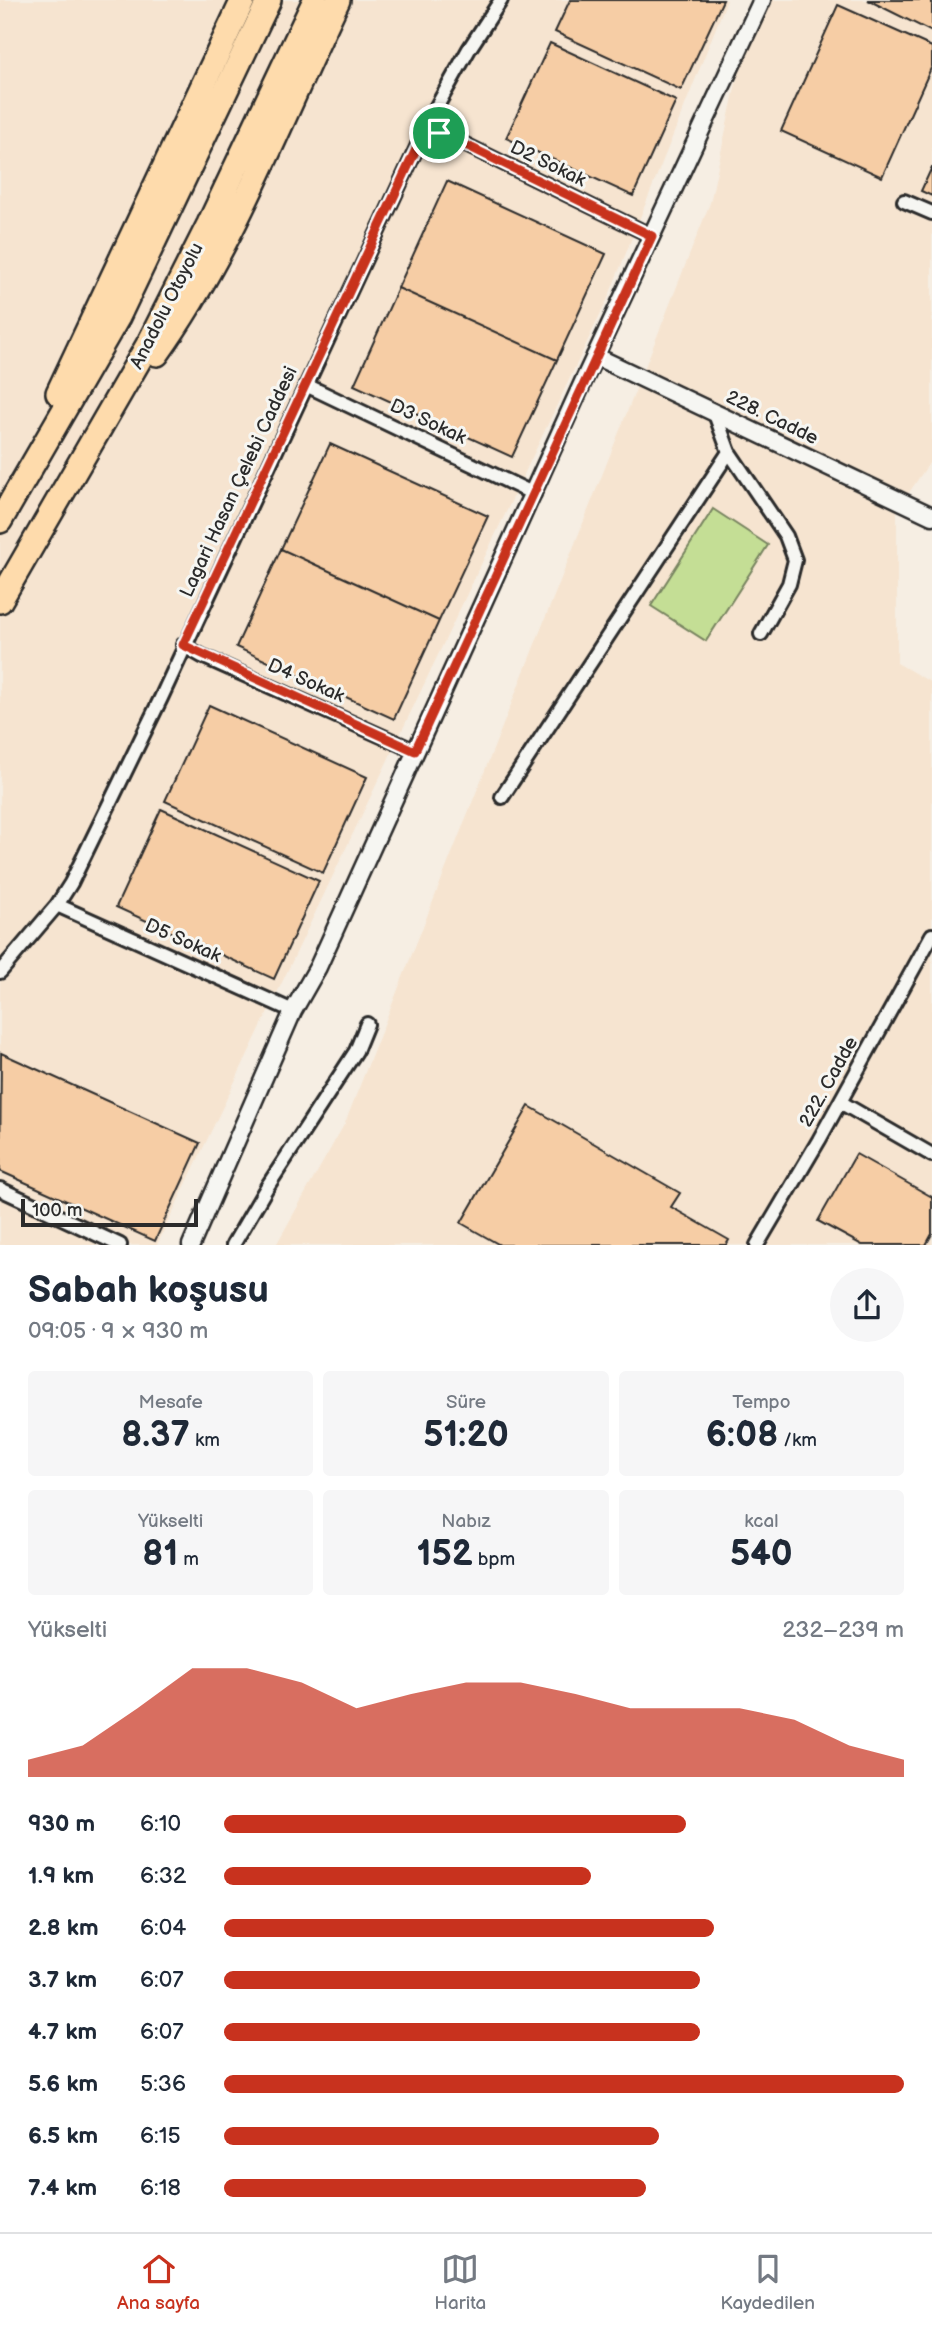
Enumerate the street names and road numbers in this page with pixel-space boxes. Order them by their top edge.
street label: D2 Sokak [506,136,590,192]
street label: Anadolu Otoyolu [125,239,209,373]
street label: Lagari Hasan Çelebi Caddesi [175,363,303,601]
street label: 228. Cadde [722,386,822,450]
street label: D3 Sokak [386,394,470,450]
street label: D4 Sokak [264,654,349,708]
street label: D5 Sokak [141,914,225,968]
street label: 222. Cadde [795,1033,863,1131]

